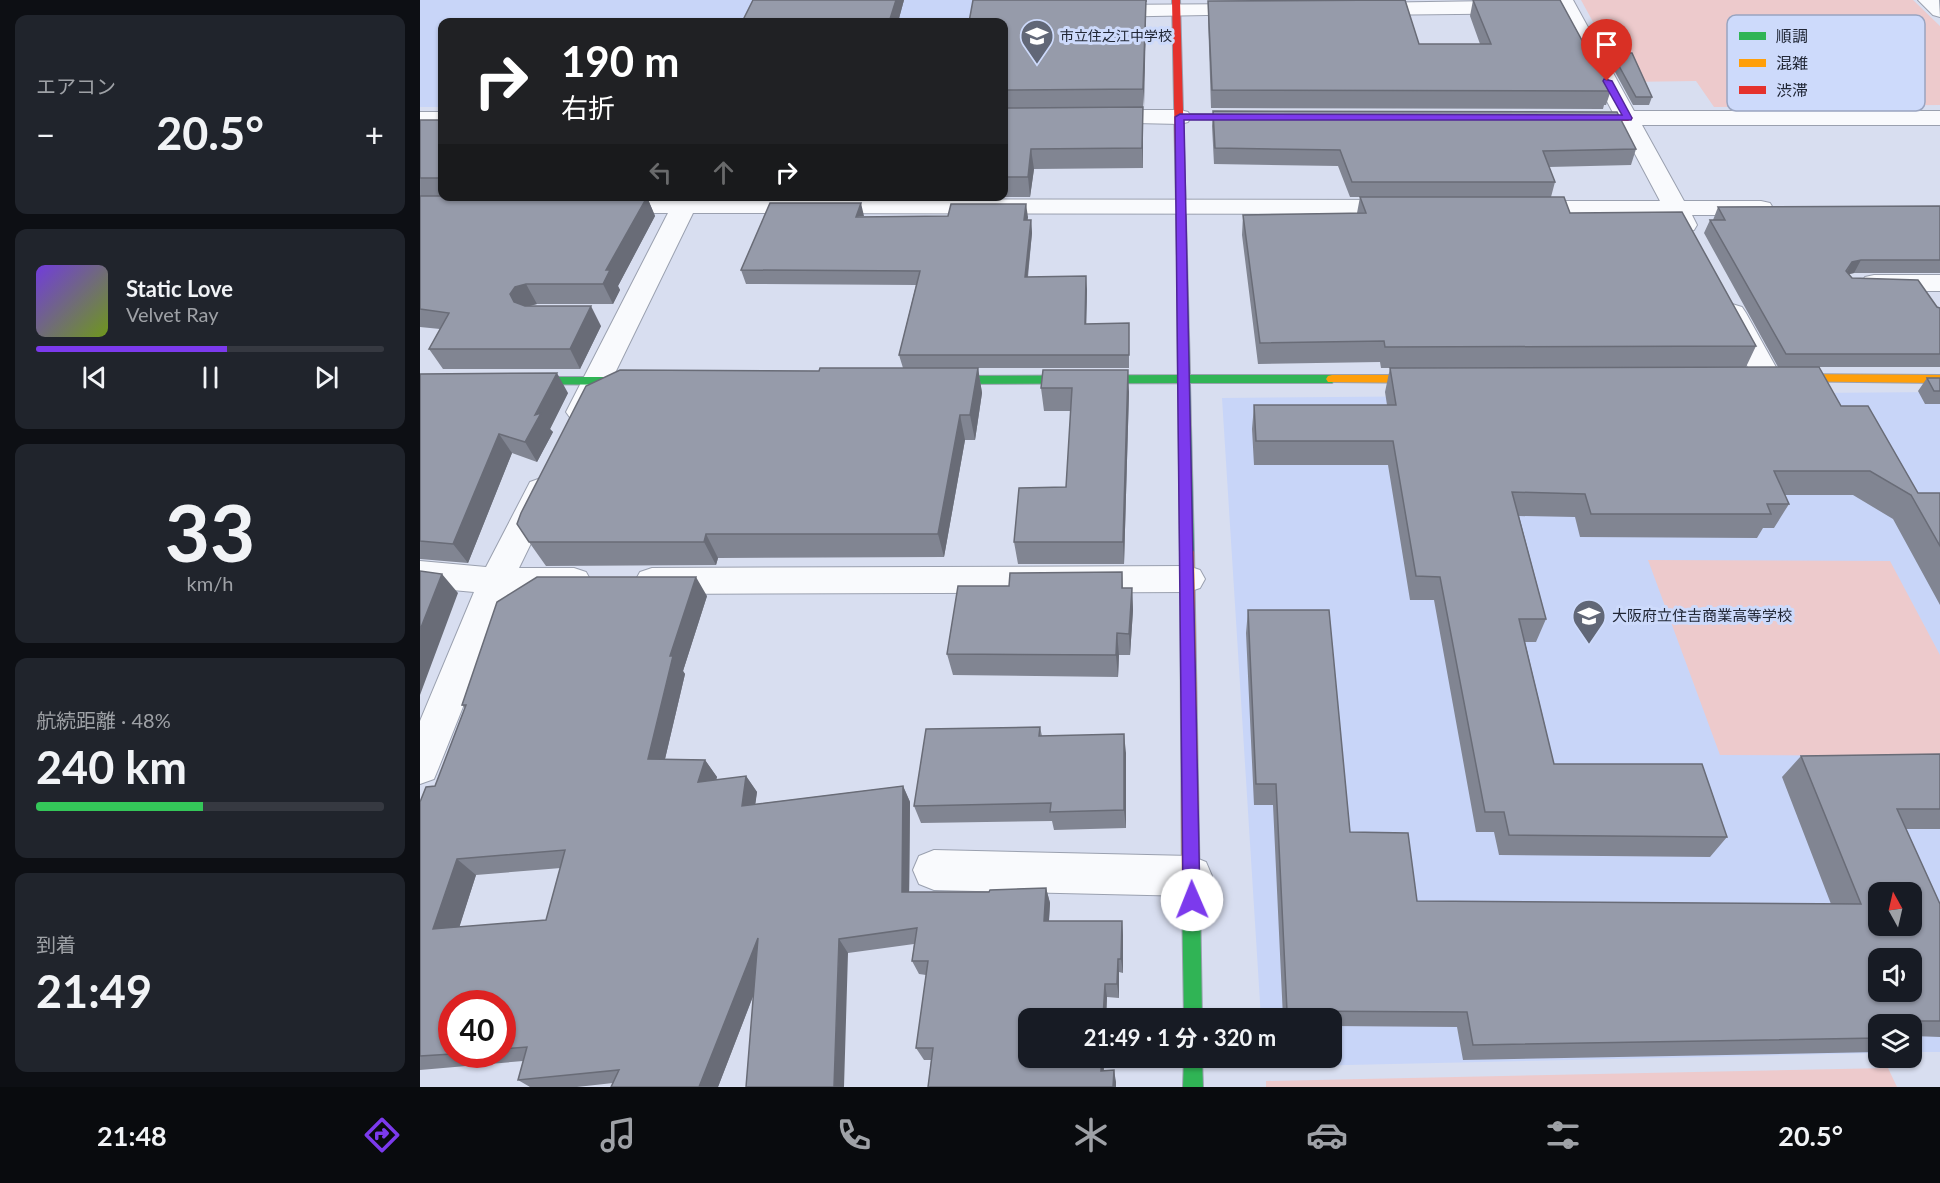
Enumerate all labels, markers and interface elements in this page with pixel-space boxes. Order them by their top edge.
legend [1727,15,1925,111]
school or university icon: 市立住之江中学校 [1019,18,1055,65]
pin [1581,19,1632,81]
text: 順調 [1776,26,1808,45]
place label: 市立住之江中学校 [1060,27,1172,44]
icon: arrive [1590,28,1623,61]
text: 190 m [561,36,679,86]
icon: right [462,42,540,120]
text: 混雑 [1776,53,1808,72]
text: エアコン [36,74,116,98]
text: 渋滞 [1776,80,1808,99]
text: 右折 [561,91,615,124]
text: 20.5° [156,106,264,160]
text: − [36,114,55,154]
text: + [365,114,384,154]
icon: left [644,156,677,189]
icon: ahead [707,156,740,189]
icon: right [770,156,803,189]
text: Static Love [126,275,233,302]
text: Velvet Ray [126,302,219,326]
icon: previous [78,361,111,394]
icon: pause [194,361,227,394]
icon: next [310,361,343,394]
text: 33 [165,485,255,579]
text: km/h [187,571,233,595]
school or university icon: 大阪府立住吉商業高等学校 [1571,598,1607,645]
place label: 大阪府立住吉商業高等学校 [1612,606,1792,624]
text: 航続距離 · 48% [36,708,171,732]
text: 240 km [36,740,187,794]
position arrow [1160,868,1224,932]
north arrow [1868,882,1922,936]
map controls [1868,882,1922,1068]
text: 到着 [36,932,76,956]
button: sound [1868,948,1922,1002]
text: 21:49 [36,964,152,1018]
speed limit sign: 40 [438,990,516,1068]
button: layers [1868,1014,1922,1068]
text: 21:49 · 1 分 · 320 m [1084,1024,1276,1051]
icon: directions [361,1114,403,1156]
icon: music [597,1114,639,1156]
icon: phone [833,1114,875,1156]
icon: climate [1070,1114,1112,1156]
icon: car [1306,1114,1348,1156]
icon: filters [1542,1114,1584,1156]
text: 21:48 [97,1119,167,1152]
text: 20.5° [1778,1119,1843,1152]

